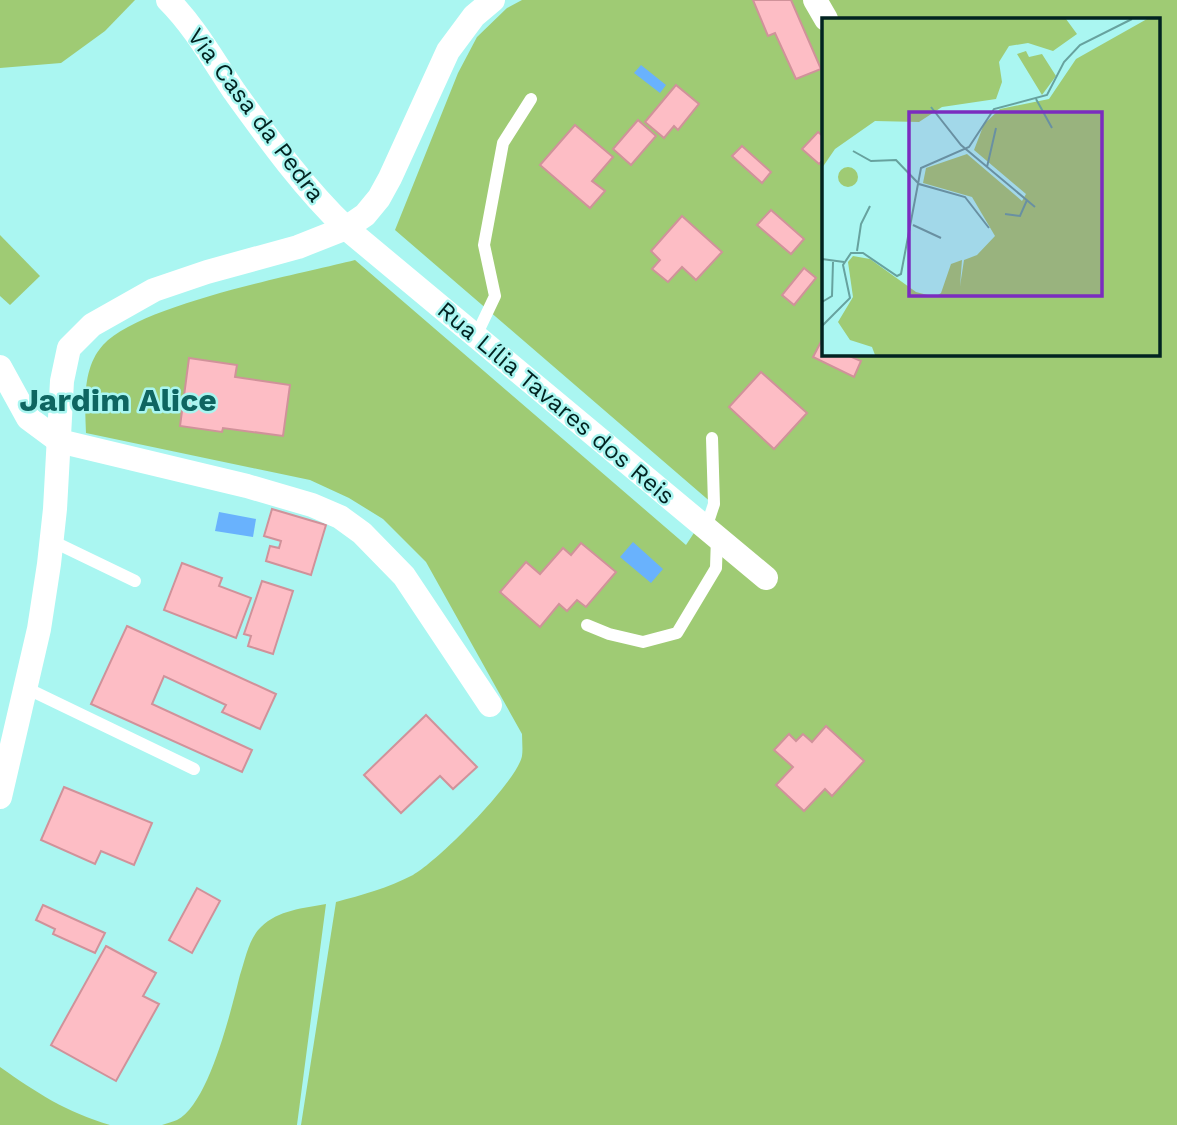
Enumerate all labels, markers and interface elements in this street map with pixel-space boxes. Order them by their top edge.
inset map [822,18,1160,355]
street label: Via Casa da Pedra [182,23,330,207]
street label: Rua Lília Tavares dos Reis [432,296,680,510]
district label: Jardim Alice [19,381,217,419]

